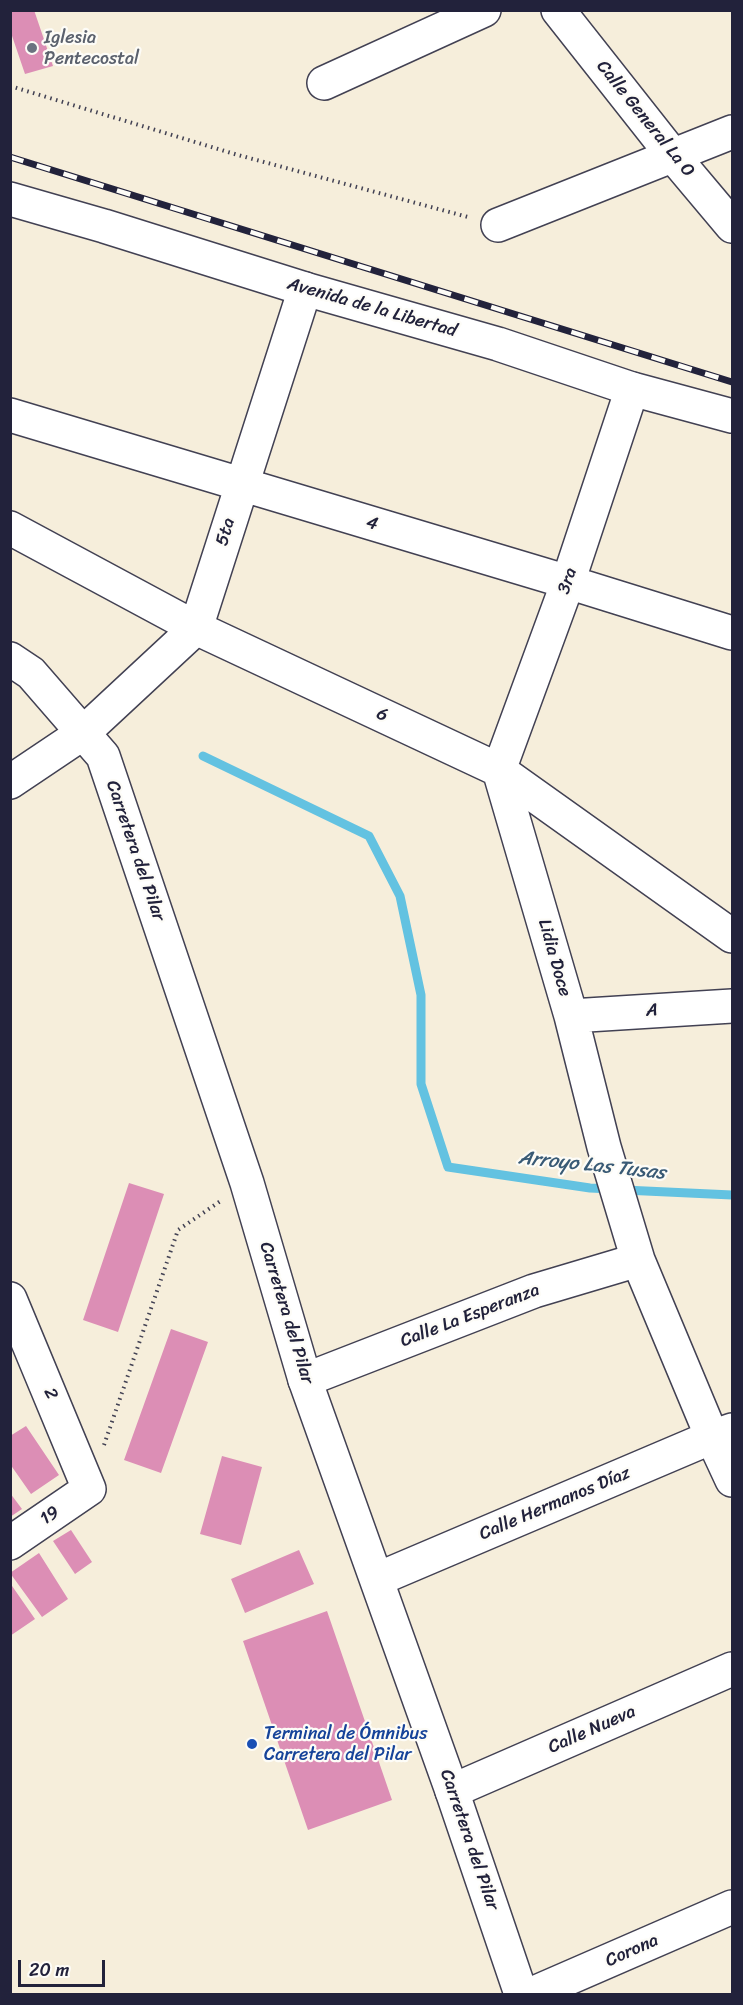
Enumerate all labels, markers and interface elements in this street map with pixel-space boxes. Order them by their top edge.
place label: Iglesia Pentecostal [44,27,139,70]
marker: Iglesia Pentecostal [25,41,39,55]
street label: Calle General La O [591,56,699,182]
street label: Avenida de la Libertad [285,273,459,343]
street label: 4 [364,512,380,536]
street label: 5ta [212,516,240,548]
street label: 3ra [554,565,582,597]
street label: 6 [373,703,391,727]
street label: Carretera del Pilar [101,778,169,924]
street label: Lidia Doce [533,917,575,999]
street label: A [646,1000,658,1022]
water label: Arroyo Las Tusas [517,1146,667,1186]
street label: Carretera del Pilar [254,1239,318,1387]
street label: Calle La Esperanza [397,1280,543,1352]
street label: 2 [38,1385,62,1403]
street label: Calle Hermanos Díaz [476,1462,634,1546]
street label: 19 [36,1502,64,1530]
street label: Calle Nueva [545,1701,639,1759]
place label: Terminal de Ómnibus Carretera del Pilar [264,1723,428,1766]
marker: Terminal de Ómnibus Carretera del Pilar [245,1737,259,1751]
street label: Carretera del Pilar [435,1767,503,1913]
street label: Corona [602,1930,662,1972]
scale bar [21,1948,108,1986]
text: 20 m [29,1954,69,1986]

